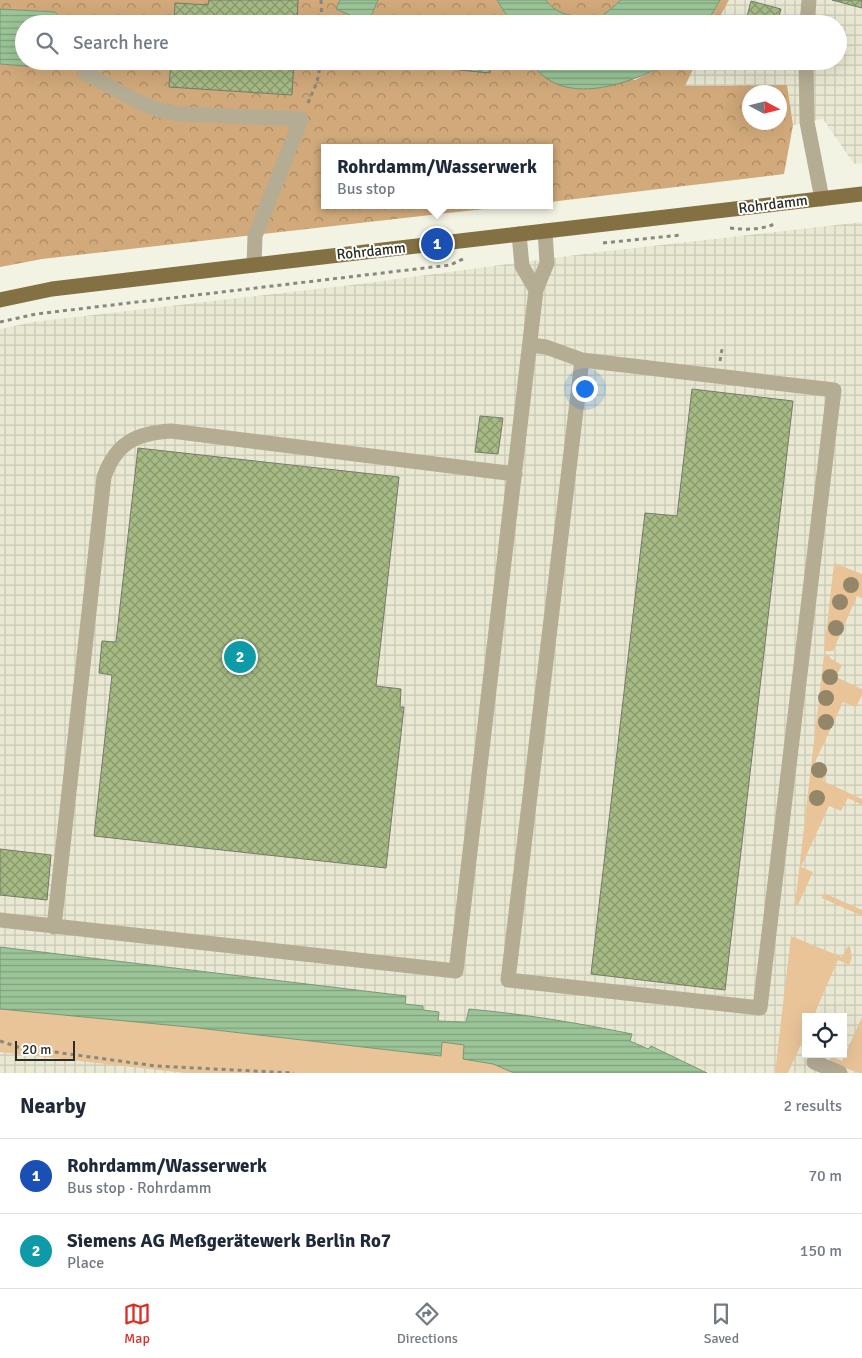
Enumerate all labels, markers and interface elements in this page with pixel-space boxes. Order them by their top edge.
search box [15,15,847,70]
icon: search [33,29,61,57]
text: Search here [73,31,169,55]
north arrow [742,85,787,130]
popup [321,144,553,209]
text: Rohrdamm/Wasserwerk [337,155,537,179]
text: Bus stop [337,179,395,199]
street label: Rohrdamm [737,191,809,217]
pin: 1 [421,225,453,263]
street label: Rohrdamm [335,238,407,264]
your location [572,376,598,402]
pin: 2 [224,638,256,676]
map controls [802,1013,847,1058]
button: locate [802,1013,847,1058]
scale bar [15,1038,75,1061]
text: 20 m [22,1041,51,1058]
text: Nearby [20,1093,86,1119]
text: 2 results [783,1096,842,1116]
text: Rohrdamm/Wasserwerk [67,1154,267,1178]
text: 1 [32,1166,40,1186]
text: 70 m [808,1166,842,1186]
text: Bus stop · Rohrdamm [67,1178,211,1198]
text: Siemens AG Meßgerätewerk Berlin Ro7 [67,1229,391,1253]
text: 2 [32,1241,40,1261]
text: 150 m [800,1241,842,1261]
text: Place [67,1253,104,1273]
tab: Map [123,1300,151,1347]
tab: Directions [397,1300,458,1347]
tab: Saved [704,1300,739,1347]

